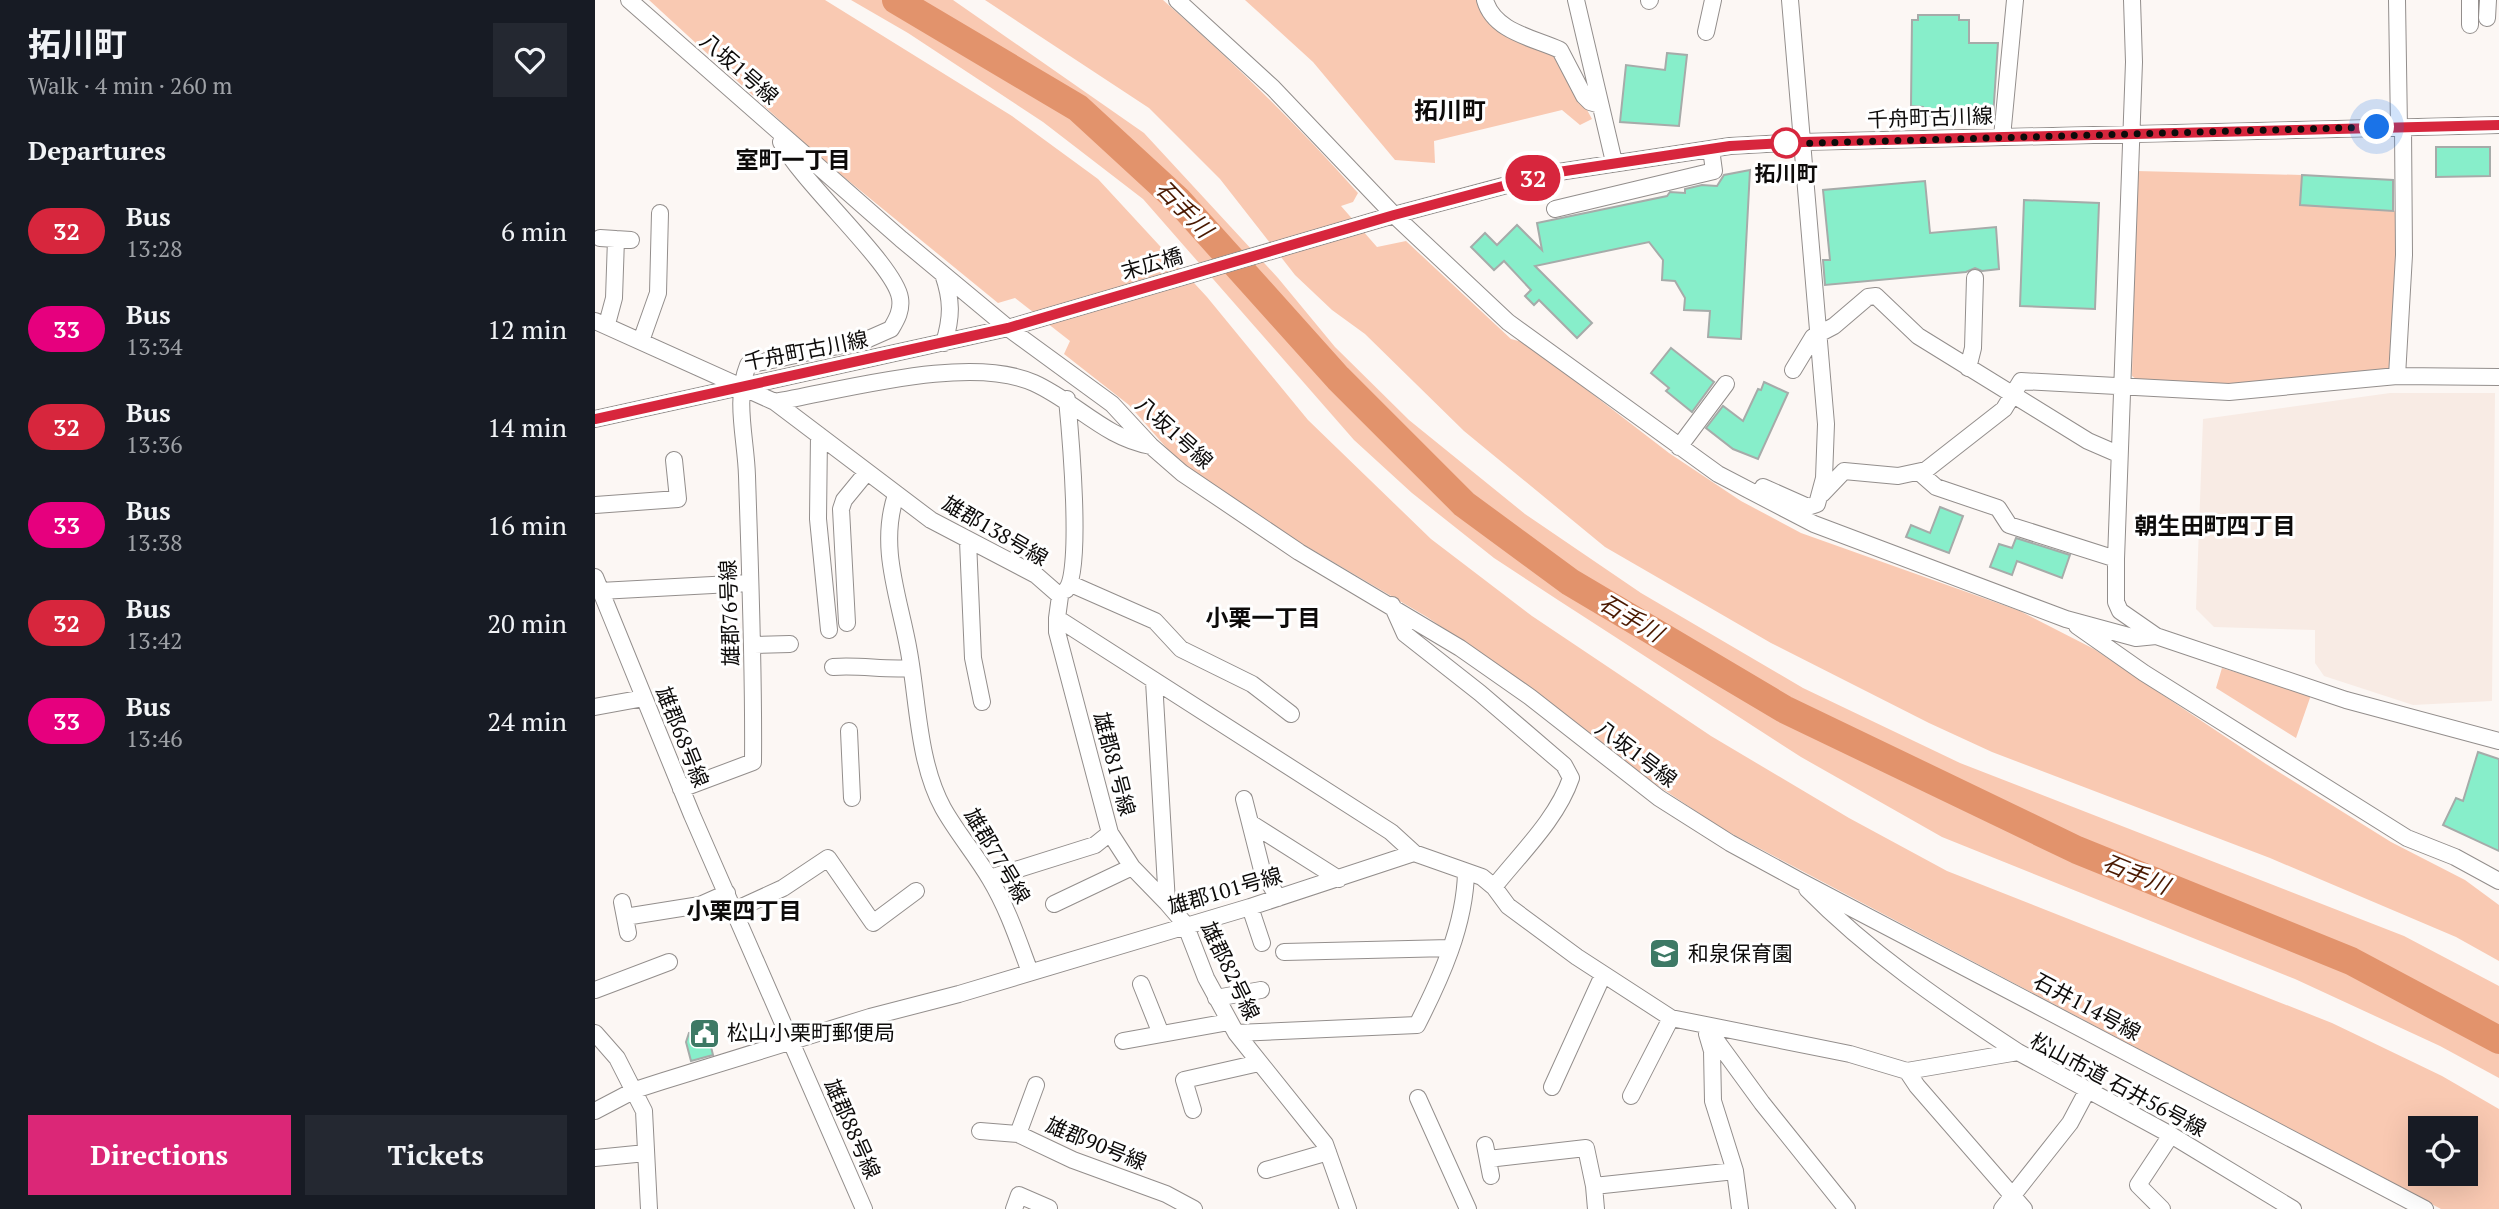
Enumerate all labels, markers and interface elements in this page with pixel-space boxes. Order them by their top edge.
text: 拓川町 [28,22,127,65]
button: heart [493,23,567,97]
street label: 八坂1号線 [695,26,785,110]
text: Walk · 4 min · 260 m [28,70,232,101]
district label: 拓川町 [1414,94,1486,126]
street label: 千舟町古川線 [1867,101,1993,133]
your location [2359,109,2394,144]
marker: 拓川町 [1771,128,1801,158]
text: Departures [28,133,166,167]
district label: 室町一丁目 [736,144,851,175]
line badge: 32 [1501,155,1565,201]
place label: 拓川町 [1755,159,1818,187]
text: 32 [1519,162,1547,194]
water label: 石手川 [1149,173,1222,246]
text: Bus [126,199,171,233]
text: 6 min [501,214,567,248]
text: 32 [53,215,80,247]
text: 13:28 [126,233,183,264]
street label: 末広橋 [1118,241,1186,285]
text: Bus [126,297,171,331]
text: 12 min [487,312,567,346]
text: 33 [53,313,80,345]
street label: 千舟町古川線 [741,324,870,376]
text: 13:34 [126,331,183,362]
street label: 八坂1号線 [1130,390,1219,475]
text: Bus [126,395,171,429]
text: 14 min [487,410,567,444]
text: 32 [53,411,80,443]
text: 13:36 [126,429,183,460]
street label: 雄郡138号線 [938,489,1053,572]
text: Bus [126,493,171,527]
text: 16 min [487,508,567,542]
text: 33 [53,509,80,541]
district label: 朝生田町四丁目 [2135,510,2296,541]
text: 13:38 [126,527,183,558]
street label: 雄郡76号線 [713,559,745,667]
water label: 石手川 [1594,587,1671,650]
text: Bus [126,591,171,625]
district label: 小栗一丁目 [1206,602,1321,633]
text: 20 min [487,606,567,640]
text: 32 [53,607,80,639]
text: 13:42 [126,625,183,656]
street label: 雄郡68号線 [650,682,716,791]
text: Bus [126,689,171,723]
text: 24 min [487,704,567,738]
text: 33 [53,705,80,737]
street label: 雄郡81号線 [1088,709,1142,819]
street label: 八坂1号線 [1590,713,1683,793]
text: 13:46 [126,723,183,754]
street label: 雄郡77号線 [958,803,1037,908]
water label: 石手川 [2098,846,2177,902]
street label: 雄郡101号線 [1164,860,1285,920]
district label: 小栗四丁目 [687,895,802,926]
street label: 雄郡82号線 [1195,917,1267,1025]
school or university icon: 和泉保育園 [1648,937,1682,971]
place label: 和泉保育園 [1688,939,1793,967]
street label: 石井114号線 [2029,966,2146,1046]
public building icon: 松山小栗町郵便局 [687,1016,721,1050]
place label: 松山小栗町郵便局 [727,1018,895,1046]
street label: 松山市道 石井56号線 [2026,1026,2211,1142]
street label: 雄郡88号線 [818,1074,887,1183]
street label: 雄郡90号線 [1042,1110,1151,1176]
button: Directions [28,1115,291,1195]
button: Tickets [305,1115,567,1195]
map controls [2408,1116,2478,1186]
button: locate [2408,1116,2478,1186]

